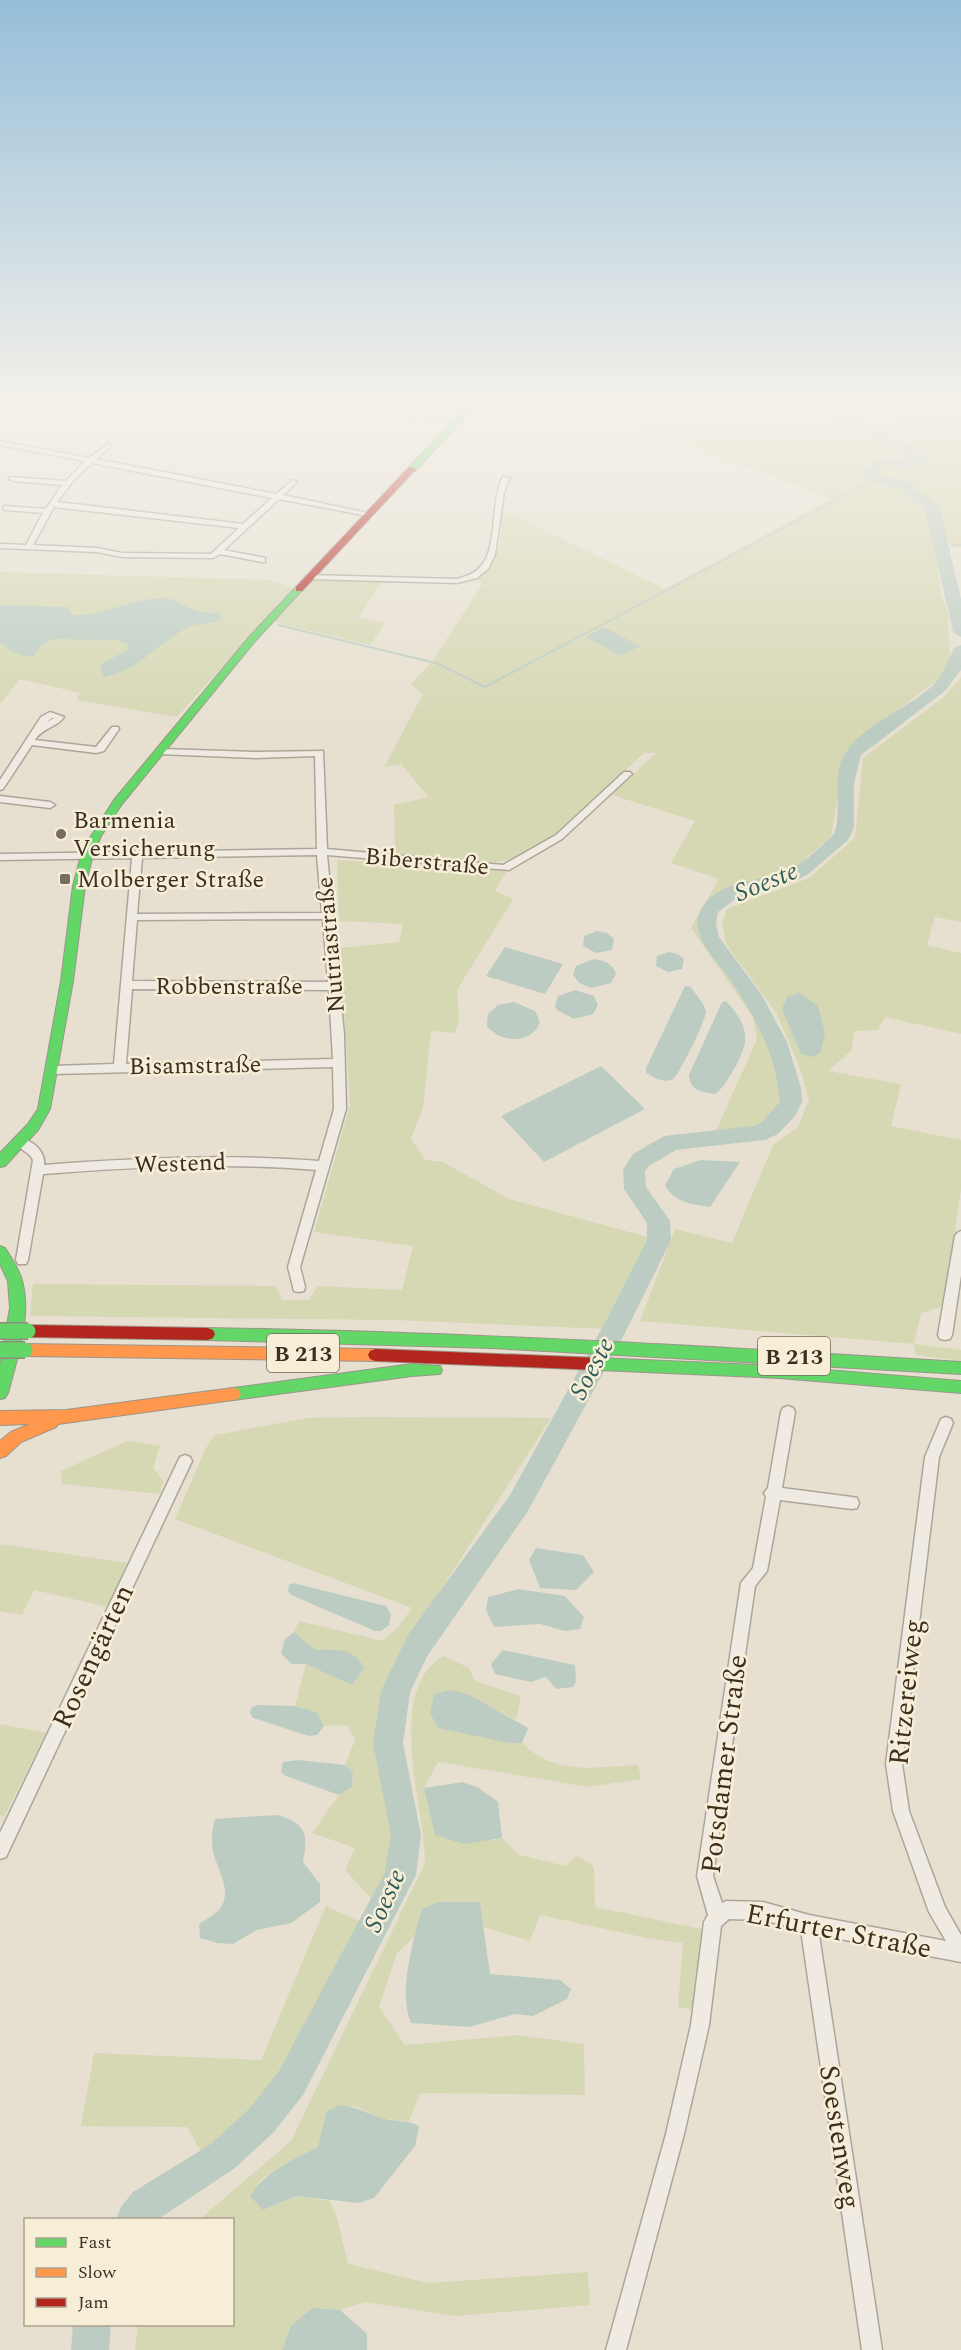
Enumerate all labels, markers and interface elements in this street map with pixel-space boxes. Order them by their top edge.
place label: Barmenia Versicherung [73,803,216,867]
marker: Barmenia Versicherung [54,827,68,841]
street label: Biberstraße [363,839,490,885]
water label: Soeste [728,851,804,913]
place label: Molberger Straße [77,862,264,898]
marker: Molberger Straße [58,872,72,886]
street label: Nutriastraße [307,875,355,1015]
street label: Robbenstraße [155,969,303,1005]
street label: Bisamstraße [128,1047,262,1085]
street label: Westend [133,1144,227,1184]
water label: Soeste [559,1330,625,1407]
road number: B 213 [267,1334,339,1372]
road number: B 213 [758,1337,830,1375]
street label: Rosengärten [41,1577,146,1736]
street label: Ritzereiweg [877,1617,936,1768]
street label: Potsdamer Straße [690,1652,759,1876]
water label: Soeste [353,1862,417,1939]
street label: Erfurter Straße [742,1892,935,1971]
street label: Soestenweg [807,2062,872,2212]
legend [24,2218,234,2326]
text: Fast [78,2229,111,2256]
text: Slow [78,2259,117,2286]
text: Jam [78,2289,109,2316]

